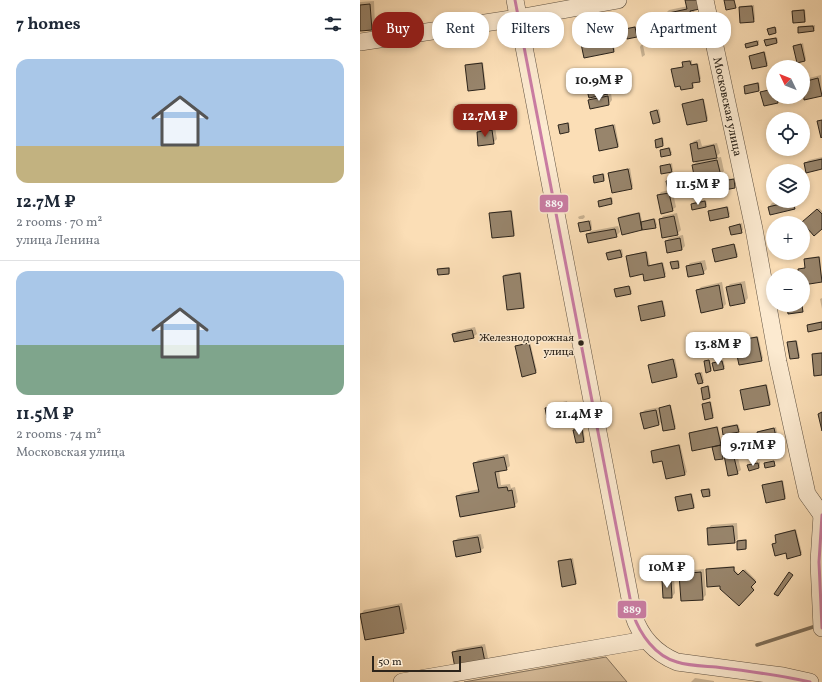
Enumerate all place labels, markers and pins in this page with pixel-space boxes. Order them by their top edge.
pin: 10.9M ₽ [562,68,636,102]
pin: 12.7M ₽ [448,104,522,138]
pin: 11.5M ₽ [661,172,735,206]
place label: Железнодорожная улица [479,331,575,360]
pin: 13.8M ₽ [681,332,755,366]
marker: Железнодорожная улица [576,338,586,348]
pin: 21.4M ₽ [542,402,616,436]
pin: 9.71M ₽ [716,433,790,467]
pin: 10M ₽ [639,555,695,589]

